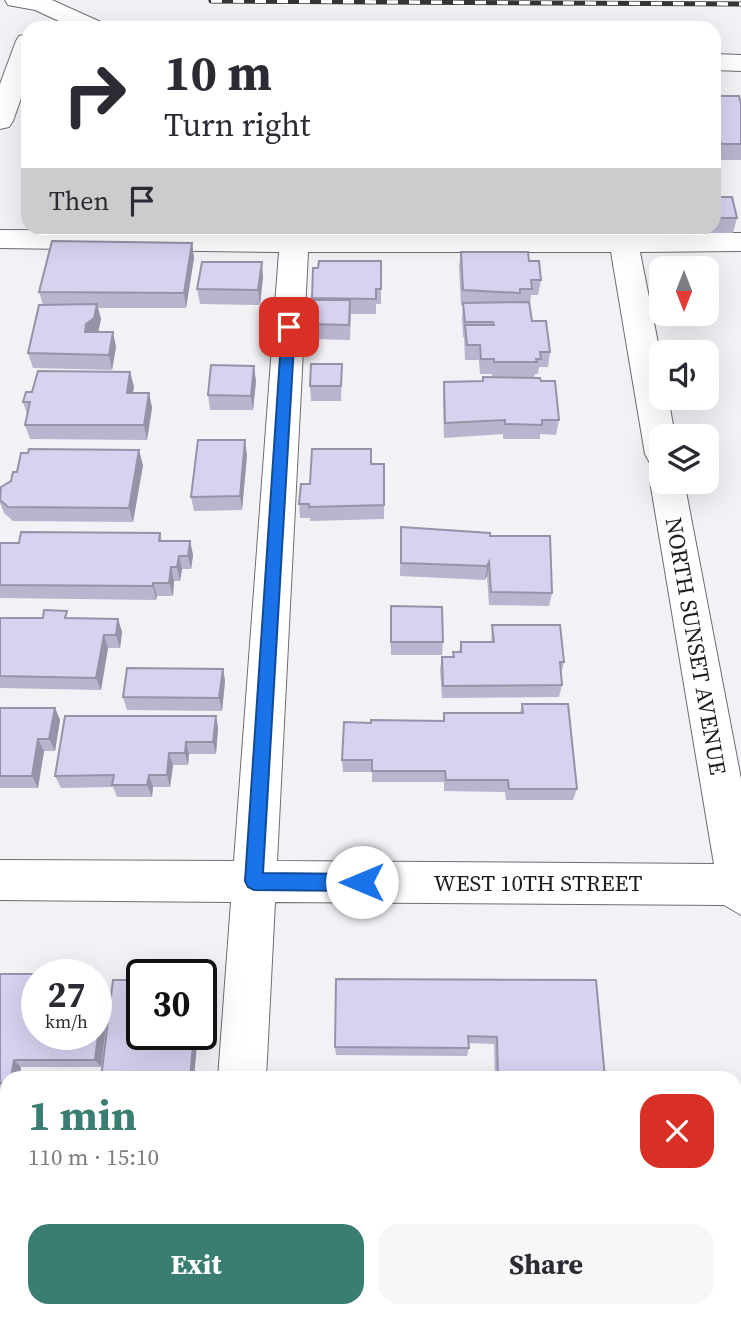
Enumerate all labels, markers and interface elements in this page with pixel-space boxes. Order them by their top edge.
text: 10 m [164,39,272,106]
icon: right [49,49,140,140]
text: Turn right [164,103,310,147]
icon: arrive [123,182,161,220]
text: Then [49,183,109,219]
north arrow [649,256,719,326]
map controls [649,256,719,494]
pin [259,297,319,357]
icon: arrive [270,308,308,346]
button: sound [649,340,719,410]
button: layers [649,424,719,494]
street label: NORTH SUNSET AVENUE [658,515,734,777]
position arrow [325,845,399,919]
street label: WEST 10TH STREET [434,867,642,899]
speed limit sign: 30 [126,959,217,1050]
text: 27 [48,971,85,1019]
text: km/h [45,1009,88,1034]
text: 1 min [28,1086,137,1144]
button: close [640,1094,714,1168]
text: 110 m · 15:10 [28,1141,159,1173]
button: Exit [28,1224,364,1304]
button: Share [378,1224,714,1304]

